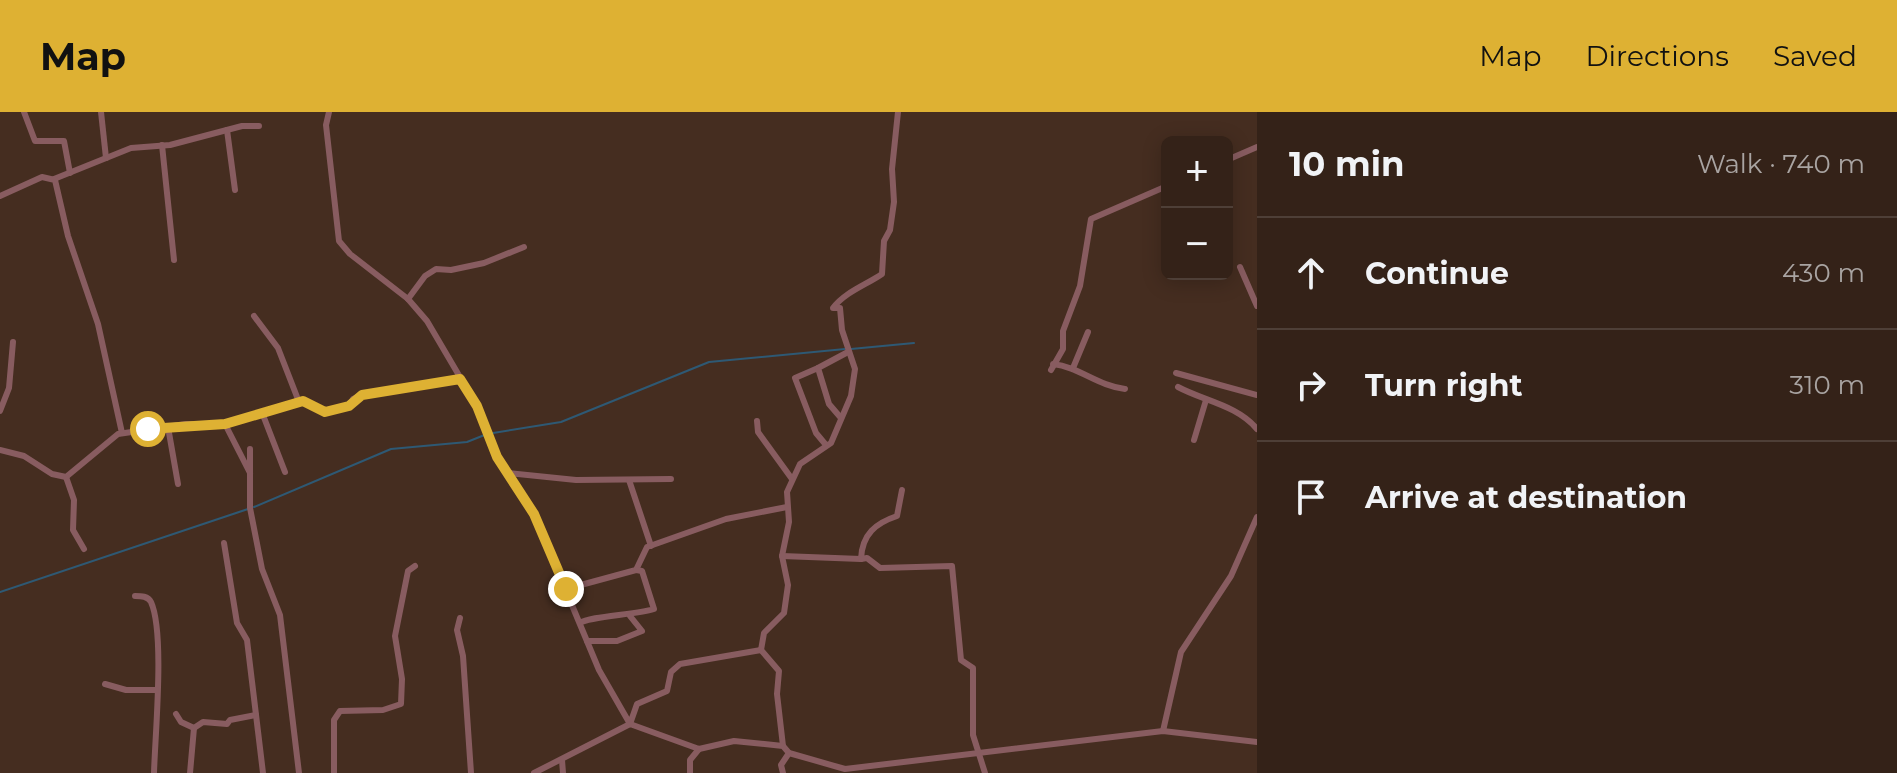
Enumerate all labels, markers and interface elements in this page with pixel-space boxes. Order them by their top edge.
text: Map [40,33,126,80]
text: Map [1479,39,1541,73]
text: Directions [1585,39,1729,73]
text: Saved [1773,39,1857,73]
map controls [1161,136,1233,280]
button: + [1161,136,1233,208]
text: 10 min [1289,143,1404,185]
text: Walk · 740 m [1697,148,1865,180]
button: − [1161,208,1233,280]
icon: ahead [1289,251,1333,295]
text: Continue [1365,255,1509,292]
text: 430 m [1782,257,1865,289]
icon: right [1289,363,1333,407]
text: Turn right [1365,367,1522,404]
text: 310 m [1789,369,1865,401]
route start [130,411,166,447]
icon: arrive [1289,475,1333,519]
text: Arrive at destination [1365,479,1687,516]
route end [548,571,584,607]

